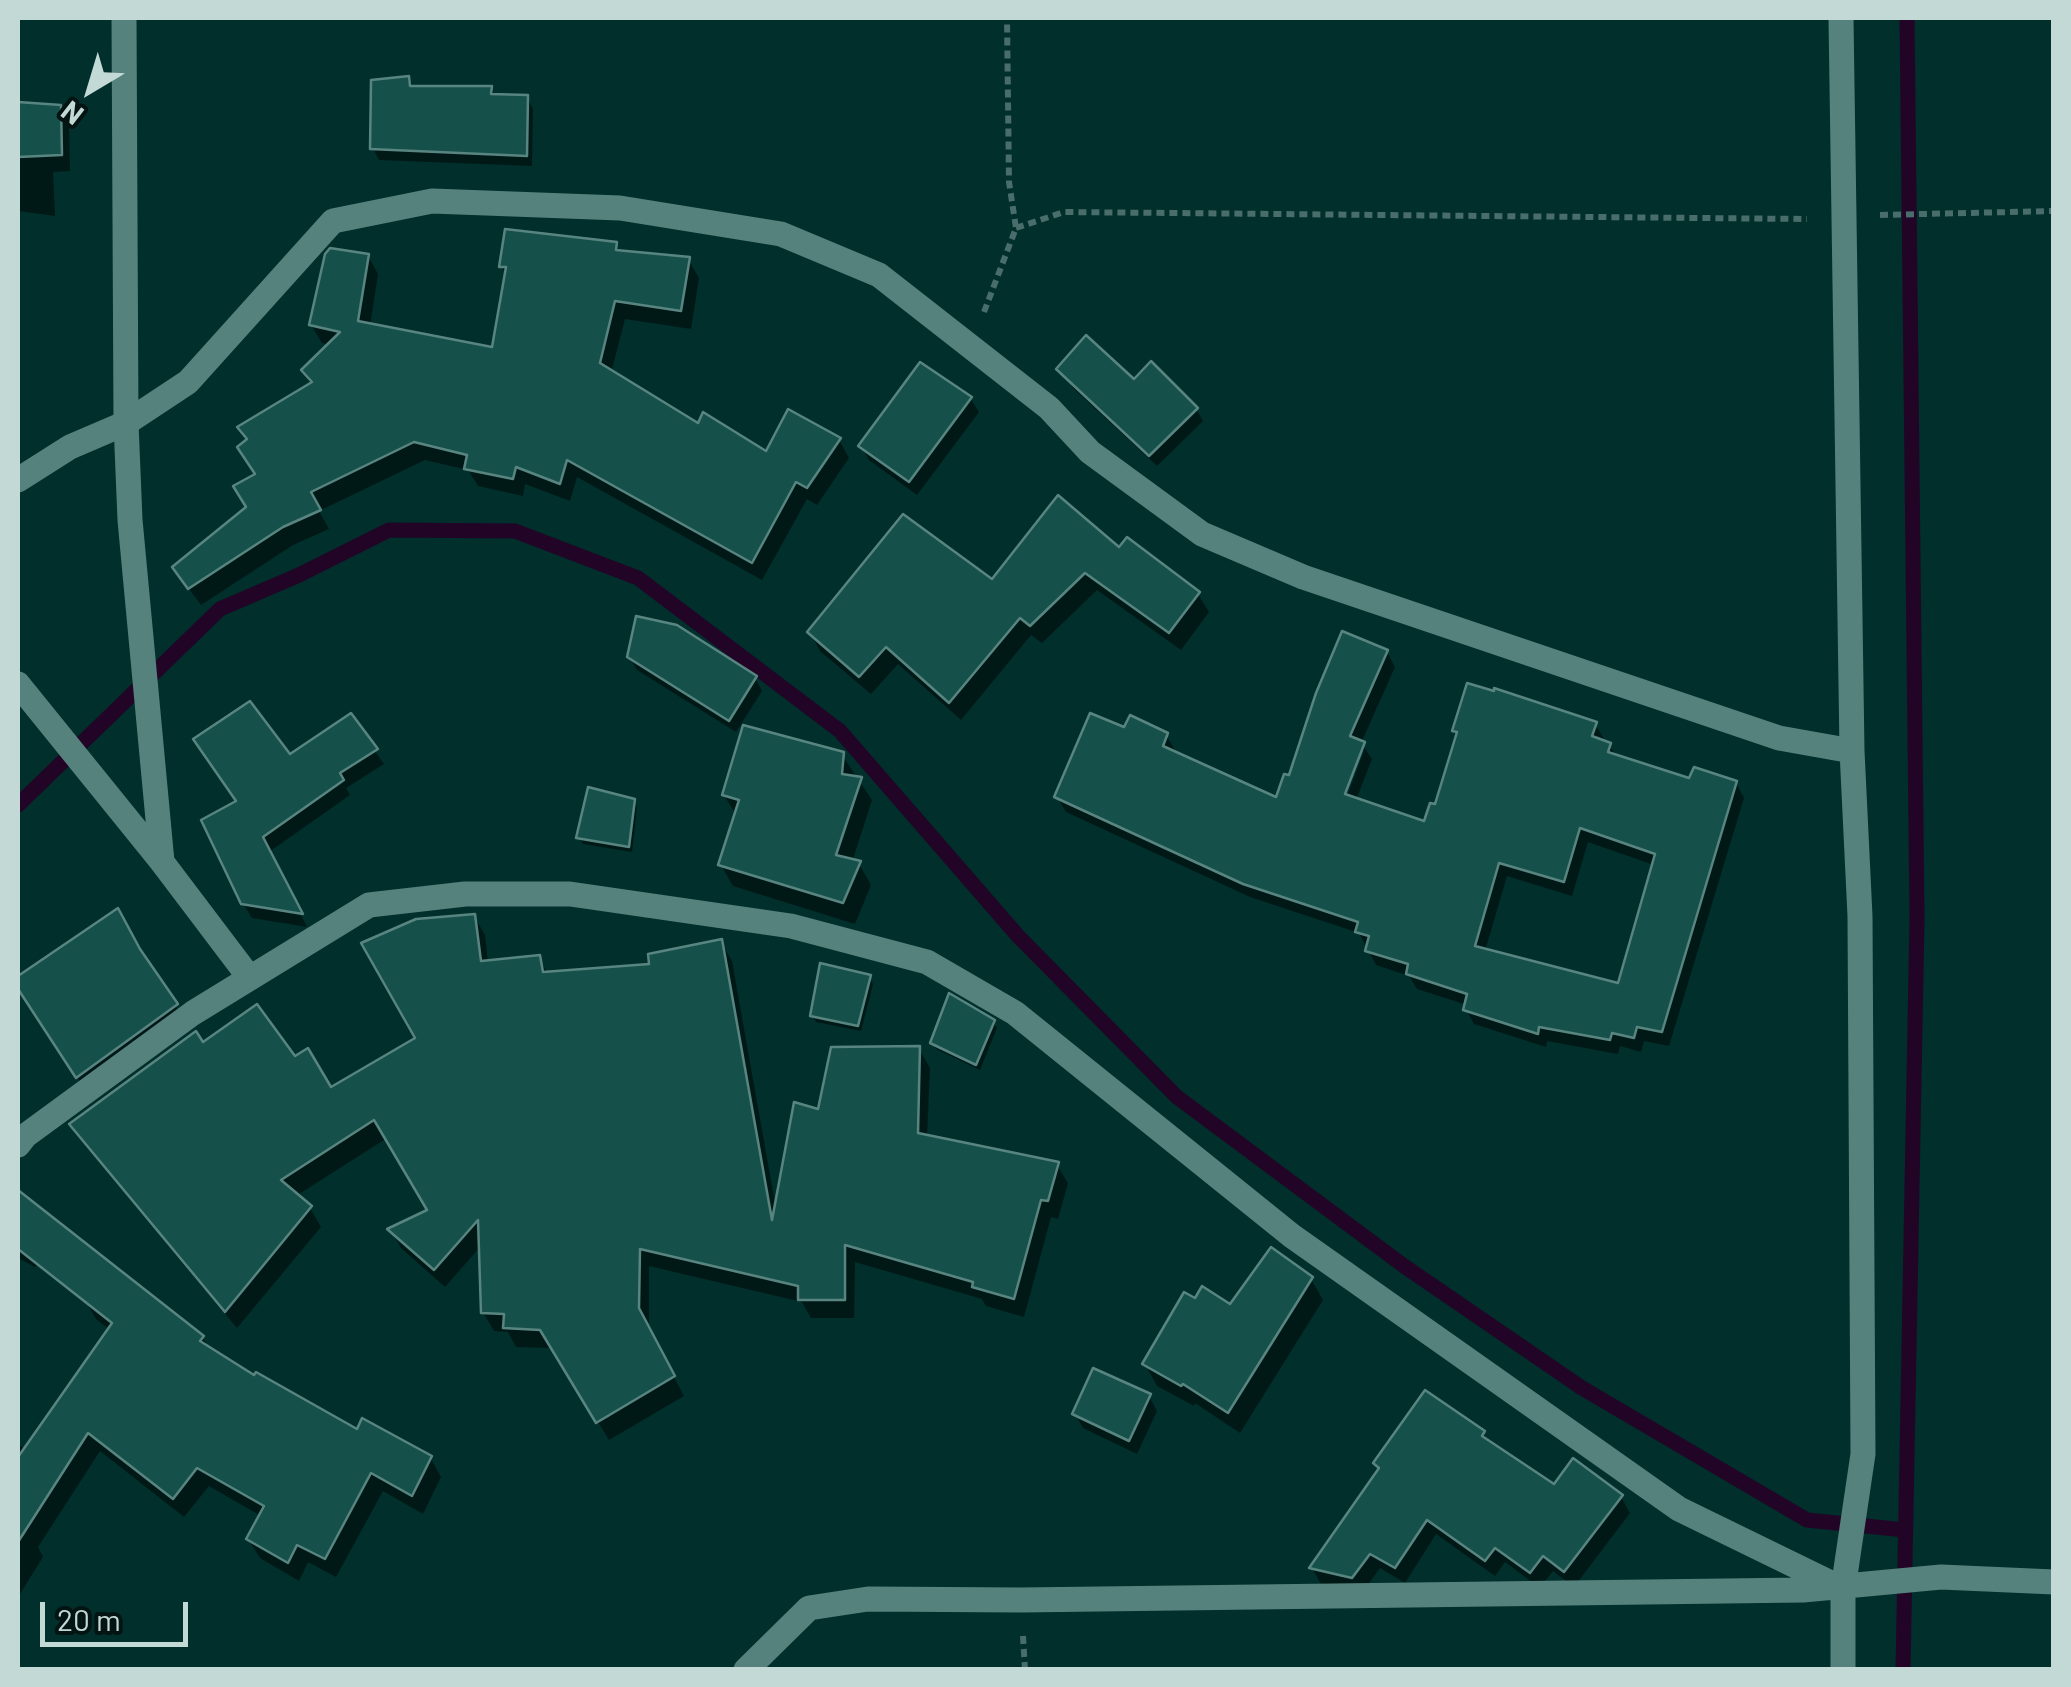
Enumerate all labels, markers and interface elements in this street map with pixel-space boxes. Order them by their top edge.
north arrow [40,40,140,140]
text: N [54,95,89,133]
scale bar [45,1582,192,1644]
text: 20 m [57,1601,121,1637]

